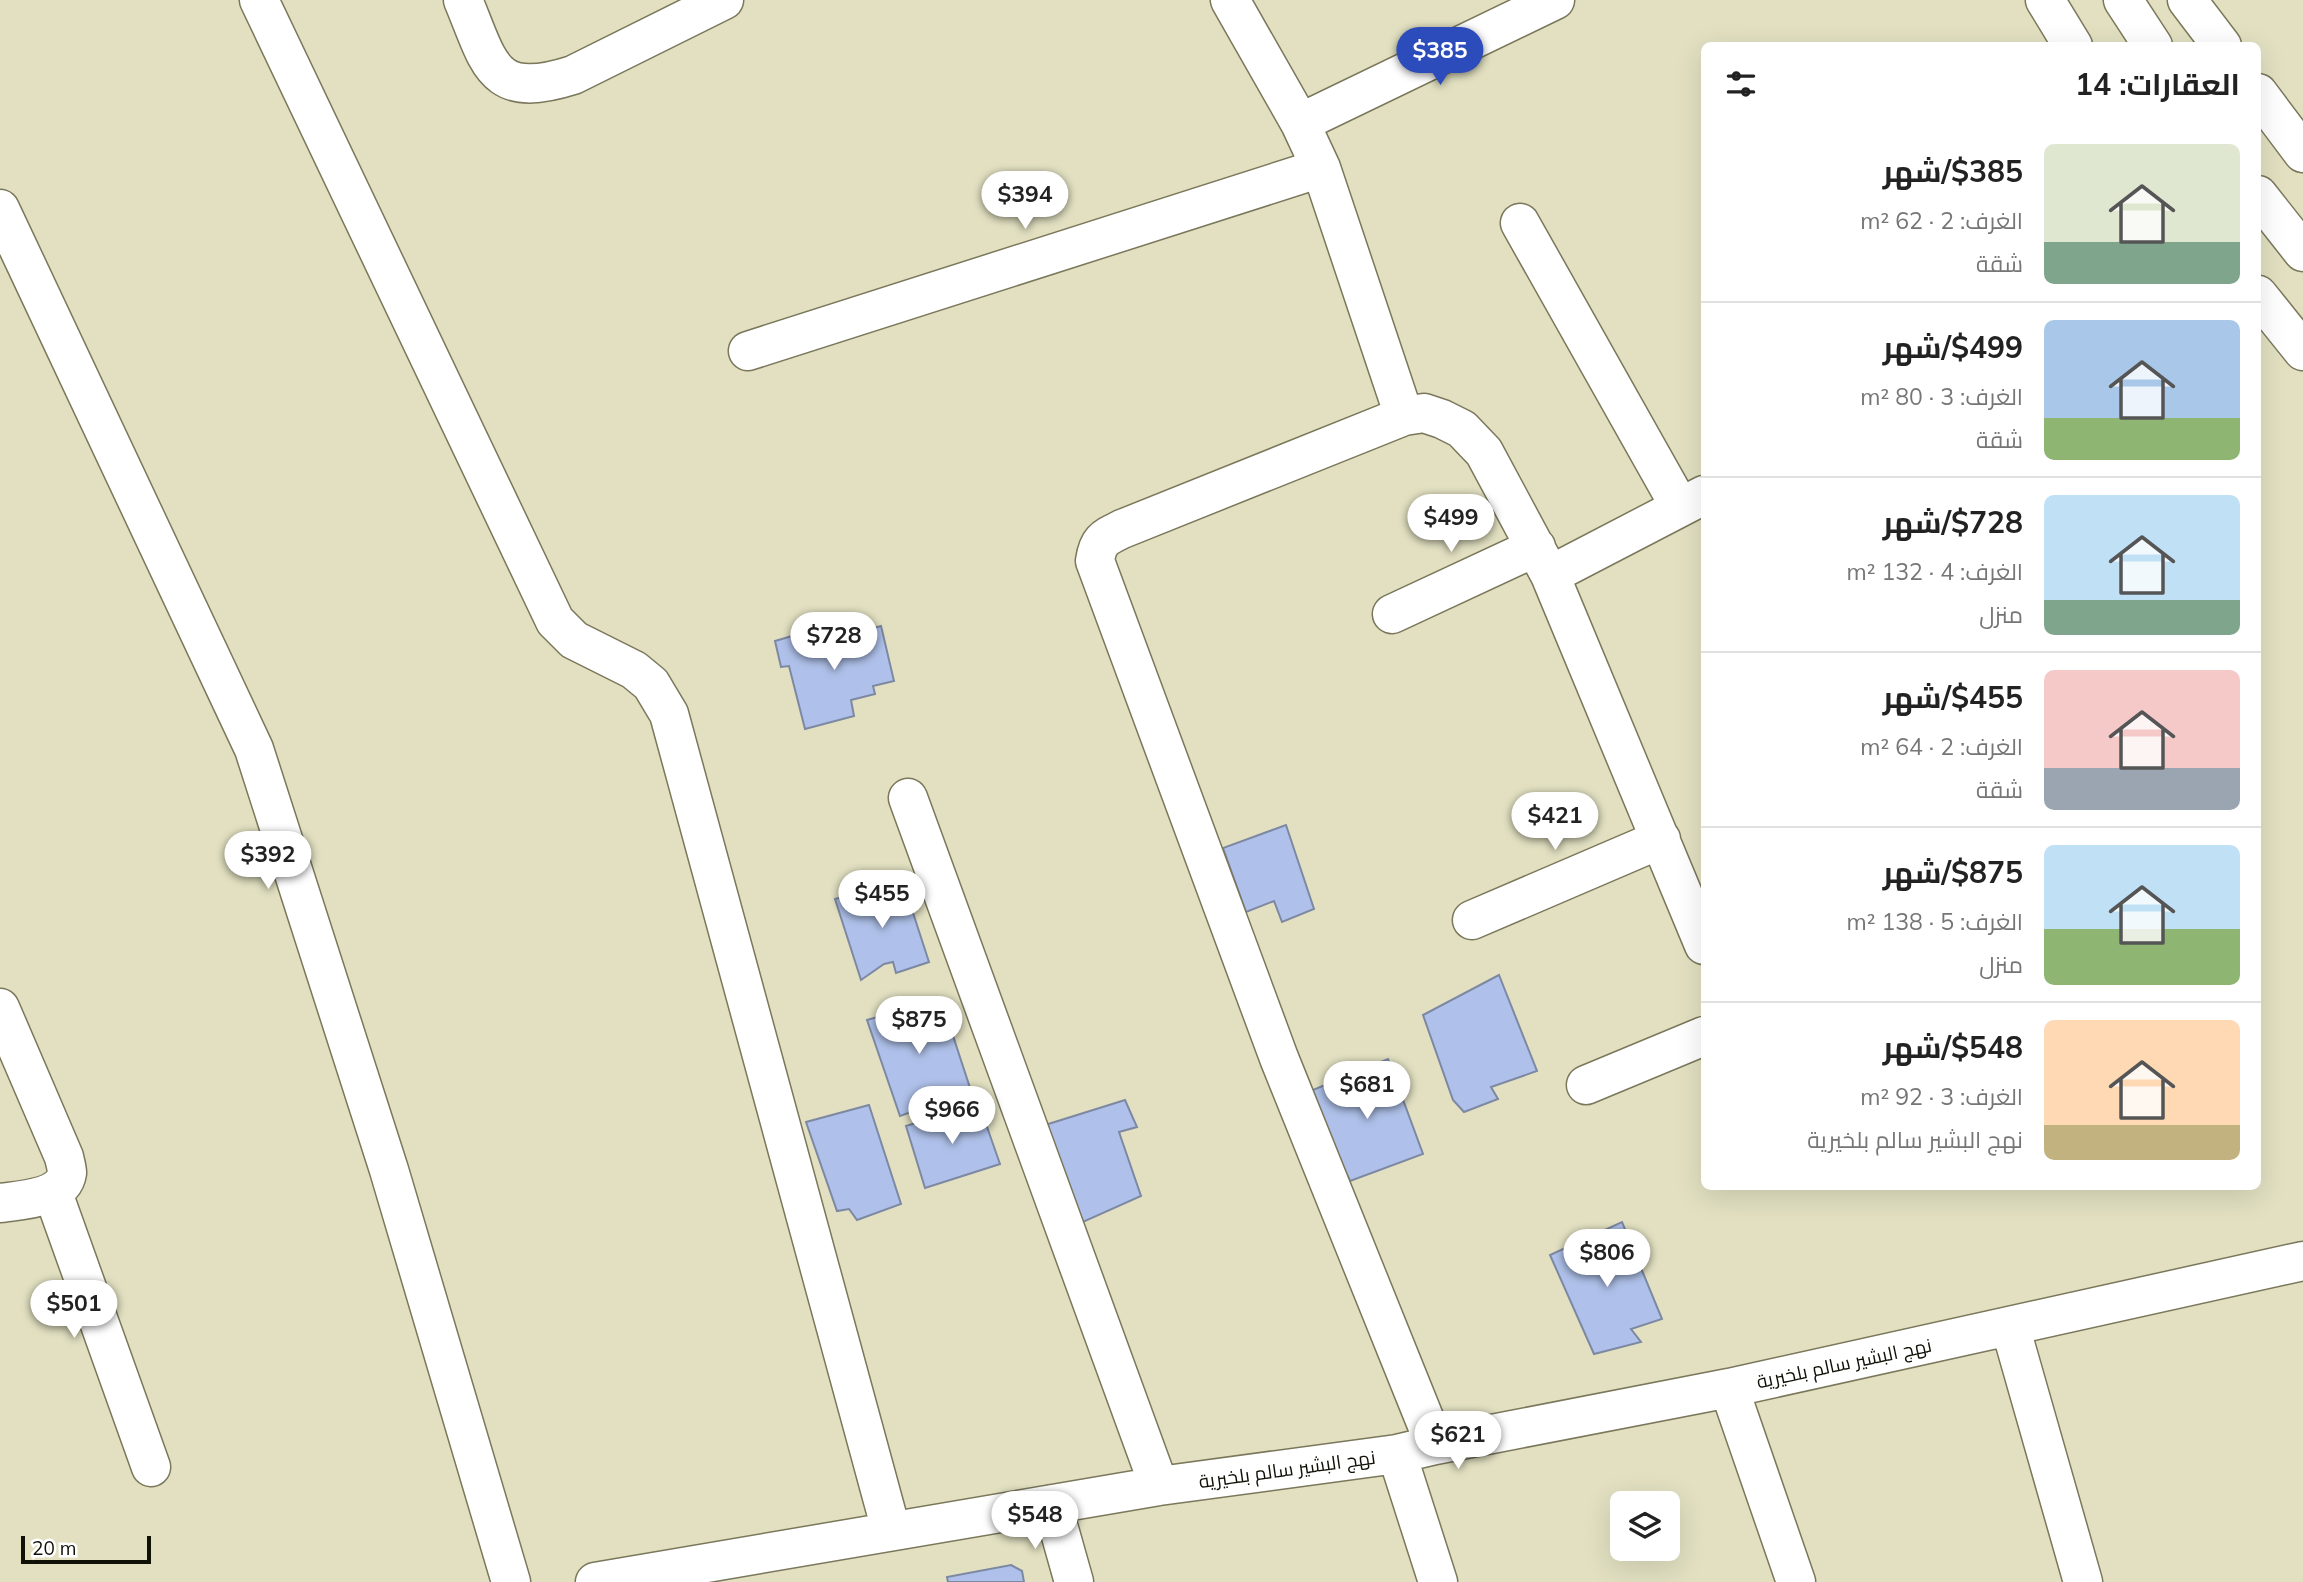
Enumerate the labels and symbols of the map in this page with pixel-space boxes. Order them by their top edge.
pin: $385 [1399,28,1481,87]
pin: $394 [984,172,1066,231]
pin: $499 [1410,494,1492,554]
pin: $728 [793,612,875,672]
pin: $421 [1514,792,1596,852]
pin: $392 [227,832,309,891]
pin: $455 [841,870,923,930]
pin: $875 [878,996,960,1056]
pin: $681 [1326,1062,1408,1121]
pin: $966 [911,1086,993,1146]
pin: $806 [1566,1230,1648,1289]
pin: $501 [33,1280,115,1340]
street label: نهج البشير سالم بلخيرية [1754,1333,1934,1395]
pin: $621 [1417,1412,1499,1471]
street label: نهج البشير سالم بلخيرية [1197,1445,1377,1495]
pin: $548 [994,1492,1076,1551]
scale bar [21,1533,150,1565]

